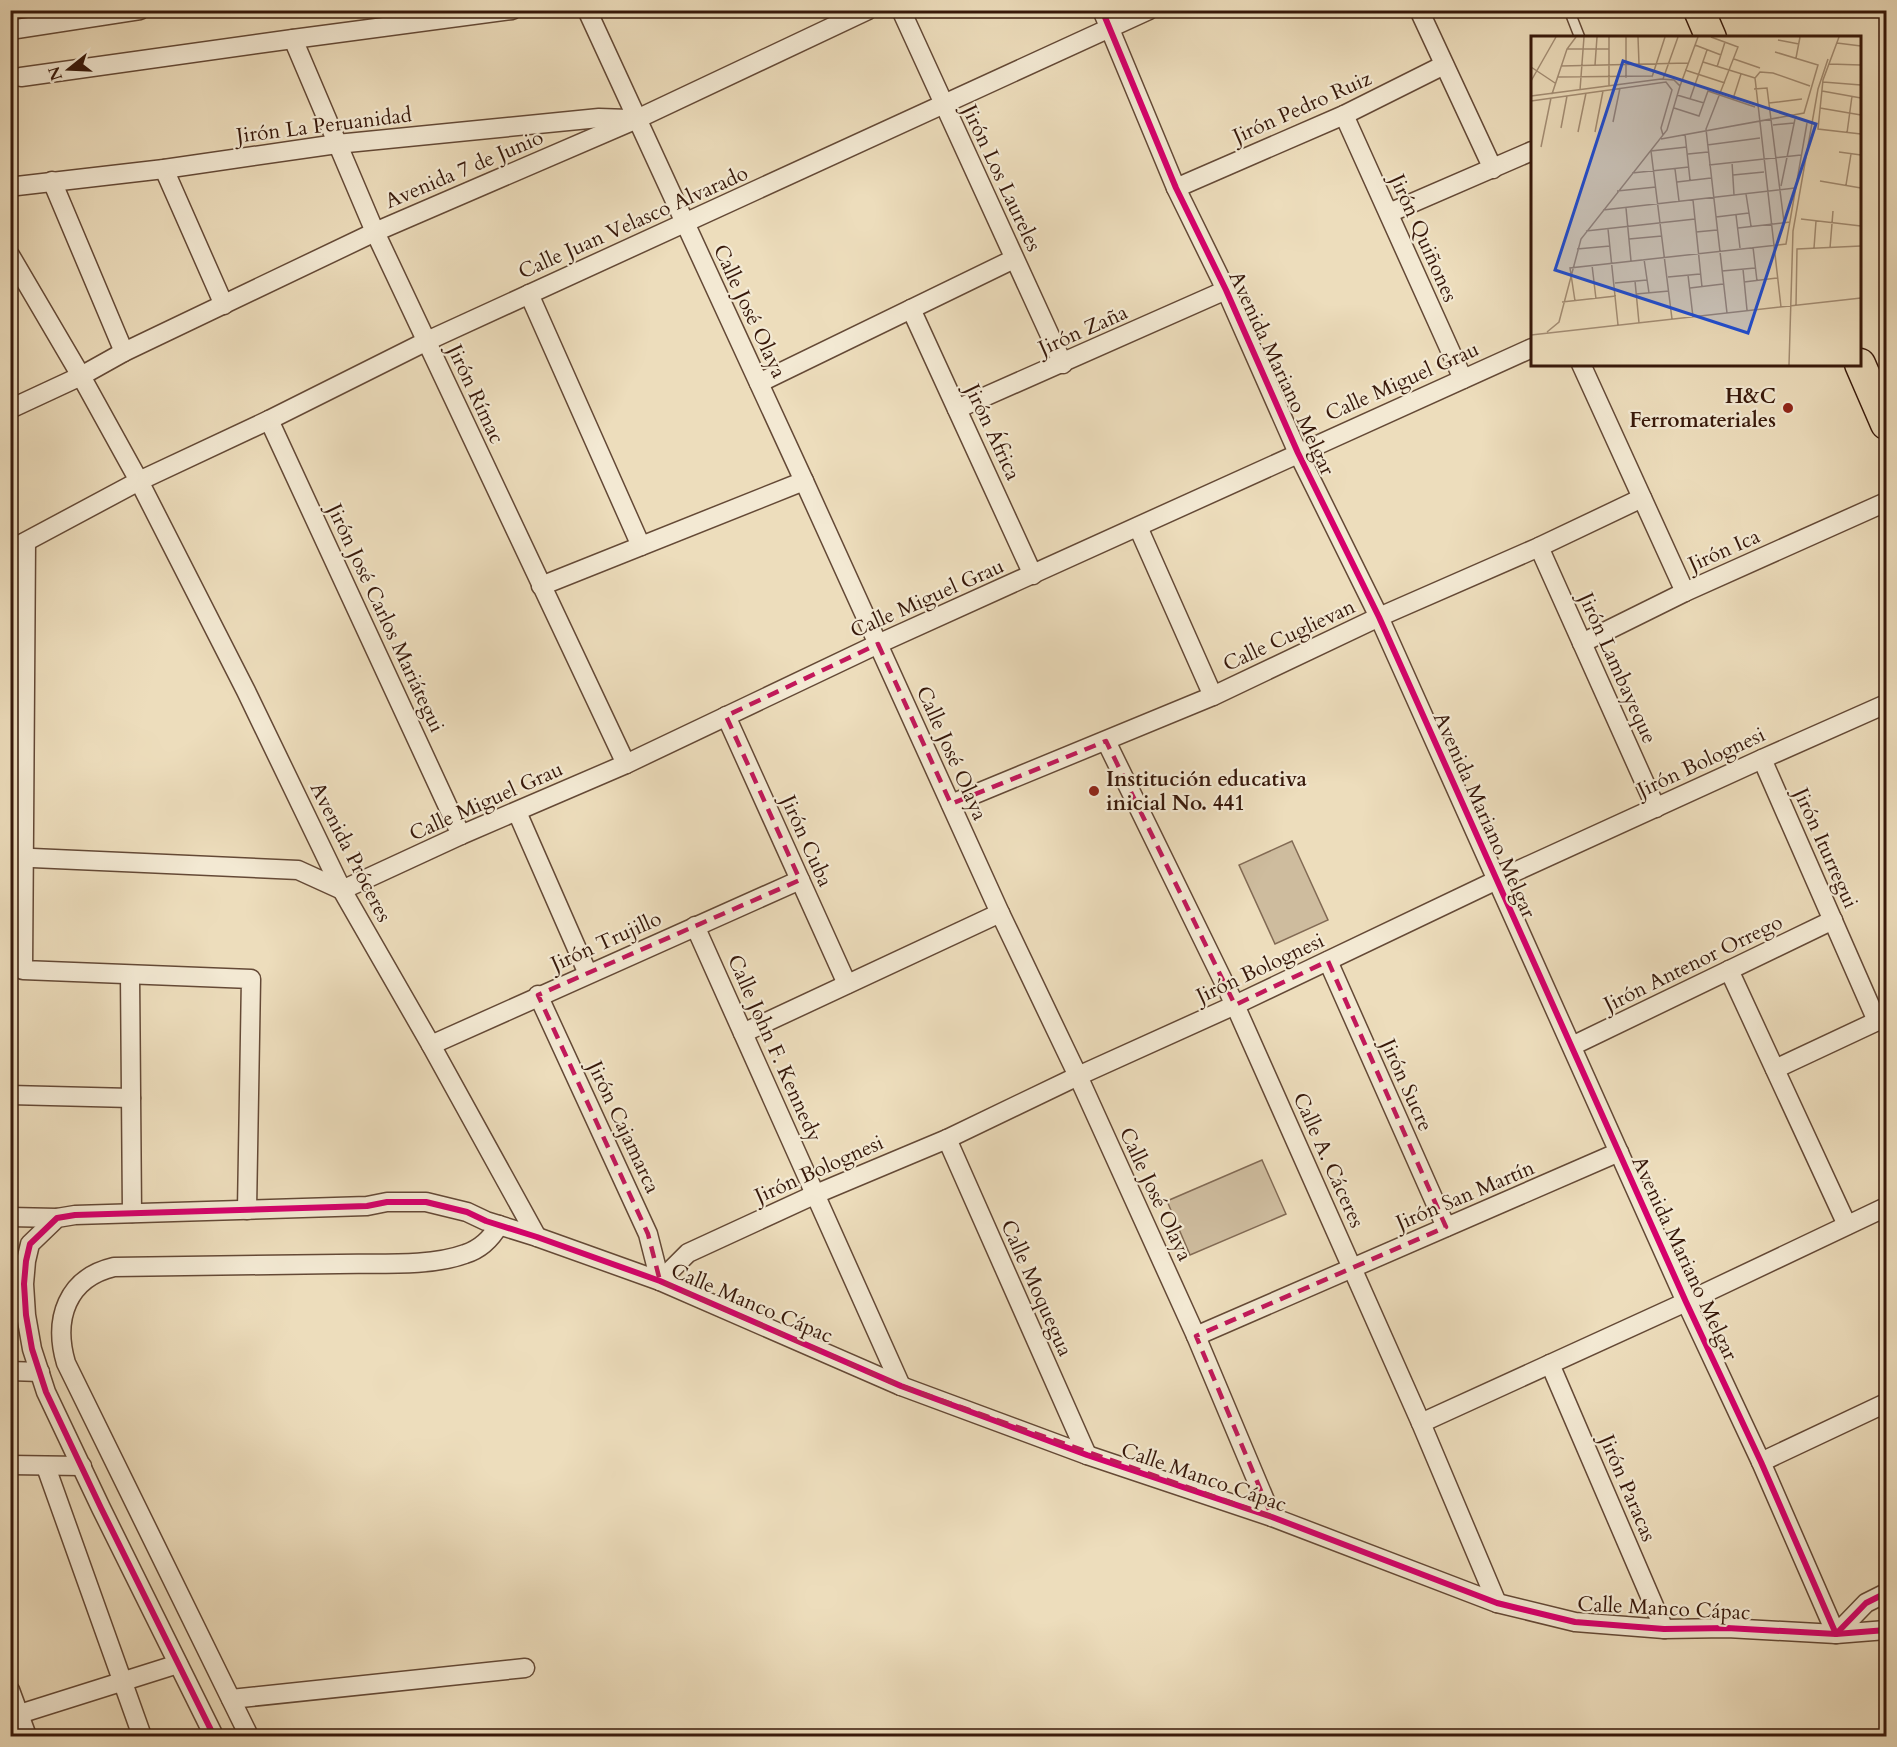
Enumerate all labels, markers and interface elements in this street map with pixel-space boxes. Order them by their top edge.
inset map [1531,36,1861,366]
north arrow [39,39,99,99]
text: N [43,63,68,83]
street label: Jirón Pedro Ruiz [1226,64,1377,152]
street label: Jirón Los Laureles [954,97,1048,256]
street label: Jirón La Peruanidad [232,100,413,151]
street label: Avenida 7 de Junio [381,123,548,216]
street label: Calle Juan Velasco Alvarado [514,159,753,286]
street label: Jirón Quiñones [1381,167,1465,307]
street label: Calle José Olaya [706,240,793,383]
street label: Avenida Mariano Melgar [1221,266,1342,480]
street label: Jirón Zaña [1031,298,1132,364]
street label: Calle Miguel Grau [1321,335,1484,428]
street label: Jirón Rímac [439,337,511,449]
street label: Jirón África [956,377,1027,485]
place label: H&C Ferromateriales [1629,382,1776,435]
marker: H&C Ferromateriales [1781,401,1795,415]
street label: Jirón José Carlos Mariátegui [318,496,451,737]
street label: Jirón Ica [1681,522,1765,580]
street label: Calle Miguel Grau [846,552,1009,645]
street label: Jirón Lambayeque [1570,585,1664,748]
street label: Calle Cuglievan [1218,592,1360,679]
street label: Calle José Olaya [909,681,994,825]
street label: Avenida Mariano Melgar [1426,708,1543,923]
street label: Jirón Bolognesi [1630,720,1770,806]
street label: Calle Miguel Grau [405,755,568,848]
place label: Institución educativa inicial No. 441 [1106,765,1308,818]
street label: Avenida Próceres [303,777,398,927]
street label: Jirón Iturregui [1785,781,1865,913]
marker: Institución educativa inicial No. 441 [1087,784,1101,798]
street label: Jirón Cuba [772,788,840,892]
street label: Jirón Trujillo [544,904,666,980]
street label: Jirón Antenor Orrego [1596,908,1787,1021]
street label: Jirón Bolognesi [1189,926,1329,1012]
street label: Calle John F. Kennedy [720,950,829,1147]
street label: Jirón Sucre [1372,1032,1440,1136]
street label: Jirón Cajamarca [579,1054,667,1198]
street label: Calle A. Cáceres [1286,1088,1371,1233]
street label: Calle José Olaya [1112,1123,1199,1266]
street label: Jirón Bolognesi [747,1128,888,1212]
street label: Avenida Mariano Melgar [1624,1151,1745,1365]
street label: Jirón San Martín [1389,1153,1539,1239]
street label: Calle Moquegua [993,1215,1080,1361]
street label: Calle Manco Cápac [666,1256,837,1351]
street label: Jirón Paracas [1591,1428,1663,1546]
street label: Calle Manco Cápac [1117,1436,1290,1519]
street label: Calle Manco Cápac [1577,1589,1751,1628]

